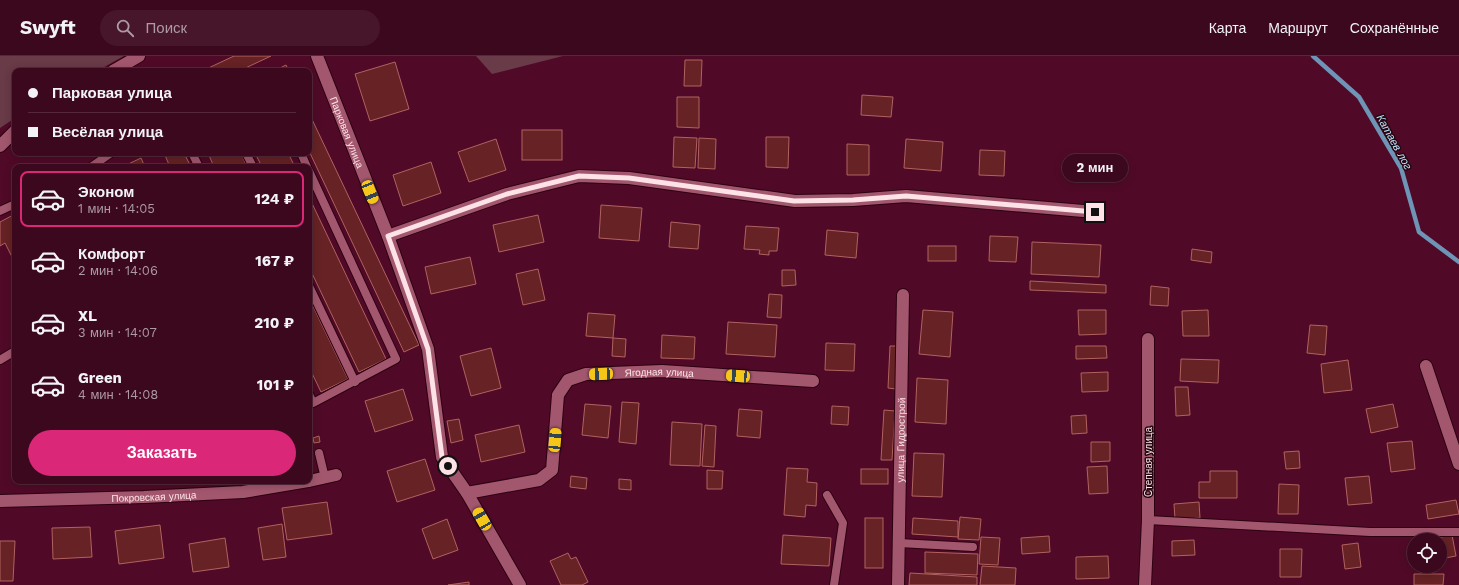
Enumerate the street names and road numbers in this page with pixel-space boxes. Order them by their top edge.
street label: Парковая улица [328,95,366,170]
street label: Ягодная улица [624,365,695,379]
street label: улица Гидрострой [894,398,907,482]
street label: Степная улица [1143,427,1154,497]
street label: Покровская улица [111,489,197,503]

